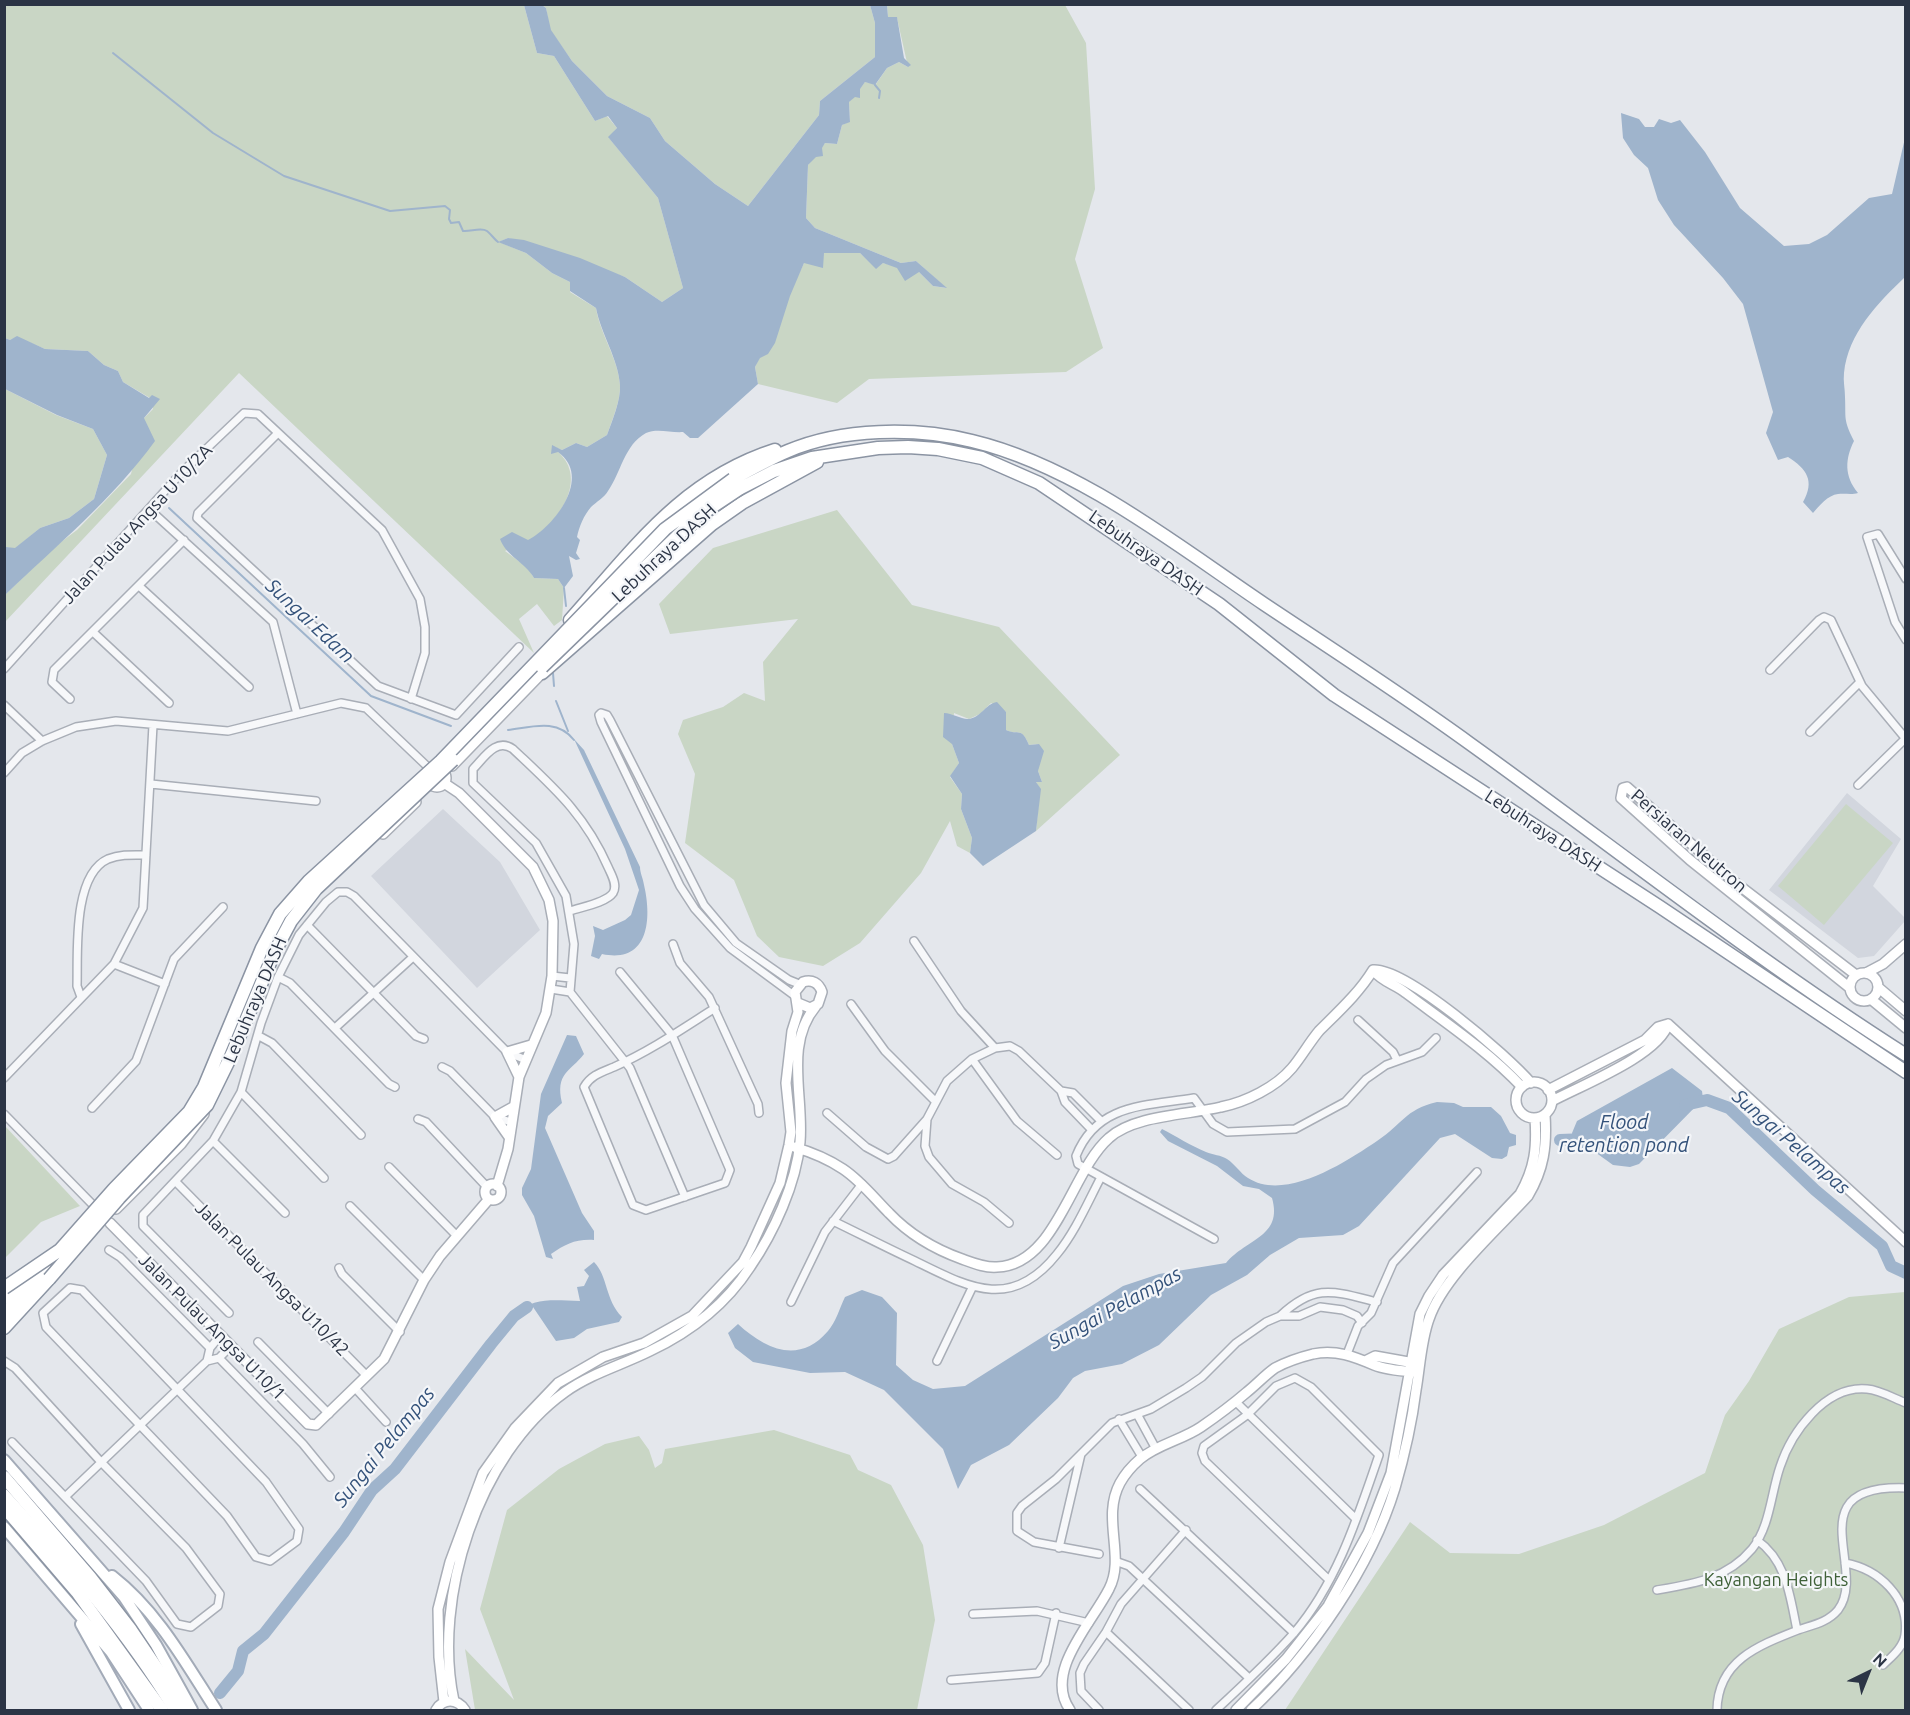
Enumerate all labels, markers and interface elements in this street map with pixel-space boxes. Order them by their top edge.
street label: Jalan Pulau Angsa U10/2A [57,440,217,608]
street label: Lebuhraya DASH [607,499,721,607]
street label: Lebuhraya DASH [1085,506,1207,600]
water label: Sungai Edam [261,574,359,668]
street label: Lebuhraya DASH [1481,785,1605,877]
street label: Persiaran Neutron [1627,785,1751,897]
street label: Lebuhraya DASH [219,934,291,1066]
water label: Sungai Pelampas [1727,1084,1855,1200]
water label: Flood retention pond [1559,1110,1689,1157]
street label: Jalan Pulau Angsa U10/42 [190,1197,354,1361]
street label: Jalan Pulau Angsa U10/1 [134,1249,290,1405]
water label: Sungai Pelampas [1045,1262,1185,1354]
water label: Sungai Pelampas [328,1382,440,1512]
park label: Kayangan Heights [1704,1569,1848,1591]
north arrow [1838,1643,1898,1703]
text: N [1870,1649,1891,1670]

